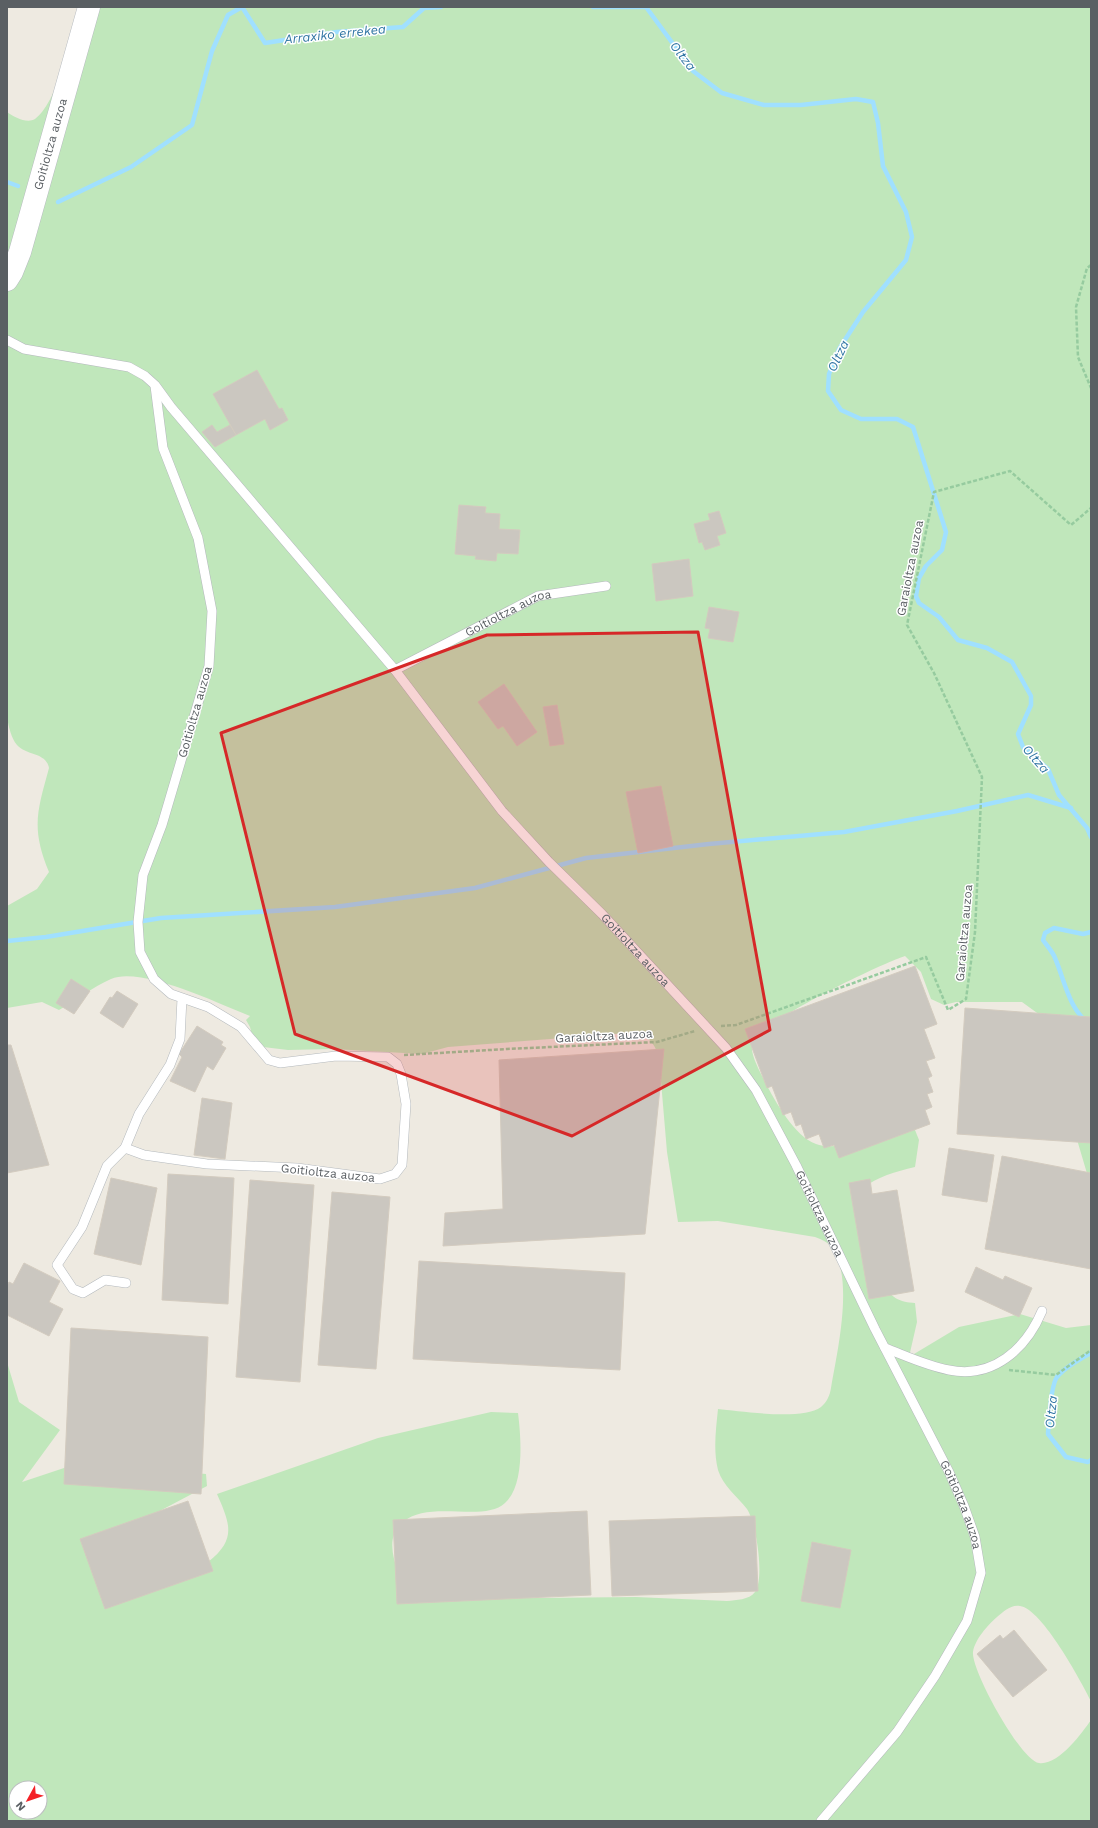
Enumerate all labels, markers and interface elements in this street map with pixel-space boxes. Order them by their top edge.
water label: Arraxiko errekea [282,21,387,47]
water label: Oltza [667,38,699,74]
street label: Goitioltza auzoa [31,97,70,192]
water label: Oltza [824,338,852,374]
street label: Garaioltza auzoa [894,519,926,617]
street label: Goitioltza auzoa [463,587,552,640]
street label: Goitioltza auzoa [175,664,215,759]
water label: Oltza [1020,742,1052,776]
street label: Garaioltza auzoa [953,884,975,982]
street label: Goitioltza auzoa [598,911,673,990]
street label: Garaioltza auzoa [555,1026,653,1046]
street label: Goitioltza auzoa [280,1161,376,1185]
street label: Goitioltza auzoa [793,1168,846,1259]
water label: Oltza [1042,1395,1060,1429]
street label: Goitioltza auzoa [937,1458,984,1550]
north arrow [8,1780,48,1820]
text: N [13,1799,28,1813]

